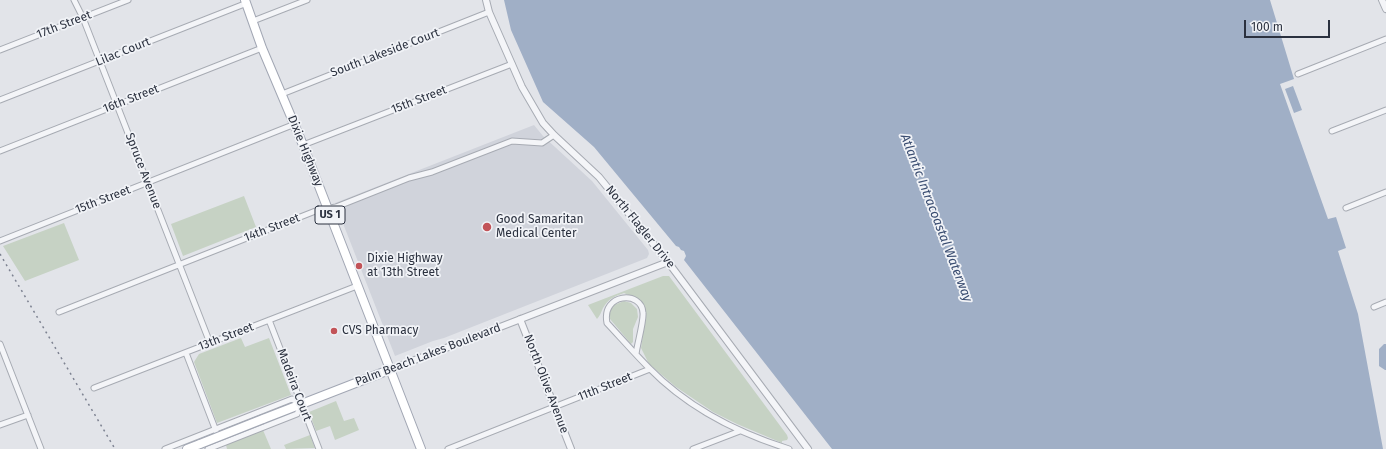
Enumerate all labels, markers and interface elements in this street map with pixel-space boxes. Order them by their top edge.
street label: 17th Street [35,8,93,42]
scale bar [1246,12,1332,38]
text: 100 m [1251,20,1283,34]
street label: South Lakeside Court [329,26,441,80]
street label: Lilac Court [94,35,152,69]
street label: 16th Street [101,82,161,116]
street label: 15th Street [389,83,449,117]
street label: Dixie Highway [284,113,326,189]
street label: Spruce Avenue [122,131,164,211]
water label: Atlantic Intracoastal Waterway [897,132,975,304]
street label: 15th Street [73,183,133,217]
street label: North Flagler Drive [602,183,678,271]
road number: US 1 [315,206,345,224]
street label: 14th Street [242,211,302,245]
place label: Good Samaritan Medical Center [496,213,584,241]
marker: Good Samaritan Medical Center [481,221,493,233]
place label: Dixie Highway at 13th Street [367,252,443,280]
marker: Dixie Highway at 13th Street [354,261,364,271]
street label: 13th Street [196,320,256,354]
street label: Palm Beach Lakes Boulevard [353,321,503,389]
place label: CVS Pharmacy [342,324,418,338]
marker: CVS Pharmacy [329,326,339,336]
street label: North Olive Avenue [520,332,572,436]
street label: Madeira Court [274,347,314,423]
street label: 11th Street [576,370,634,404]

